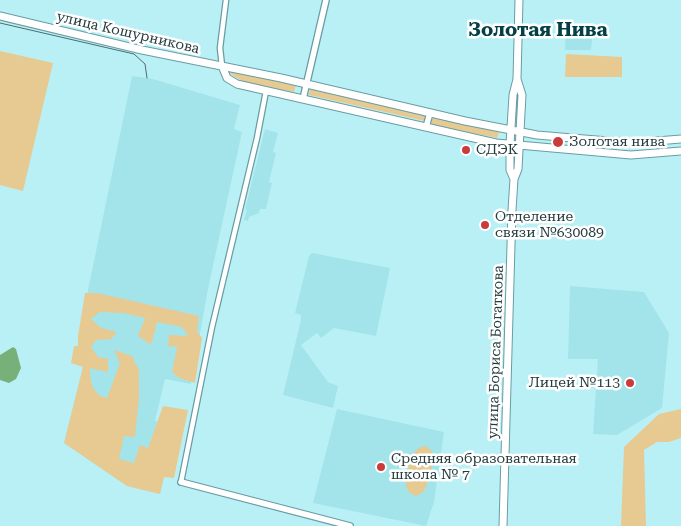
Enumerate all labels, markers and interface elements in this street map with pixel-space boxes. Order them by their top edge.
street label: улица Кошурникова [55,8,201,58]
district label: Золотая Нива [468,19,608,41]
place label: Золотая нива [569,134,665,150]
marker: Золотая нива [551,135,565,149]
place label: СДЭК [476,142,518,158]
marker: СДЭК [460,144,472,156]
place label: Отделение связи №630089 [495,209,604,242]
marker: Отделение связи №630089 [479,219,491,231]
street label: улица Бориса Богаткова [485,265,507,439]
place label: Лицей №113 [529,375,620,391]
marker: Лицей №113 [624,377,636,389]
place label: Средняя образовательная школа № 7 [391,451,577,484]
marker: Средняя образовательная школа № 7 [375,461,387,473]

